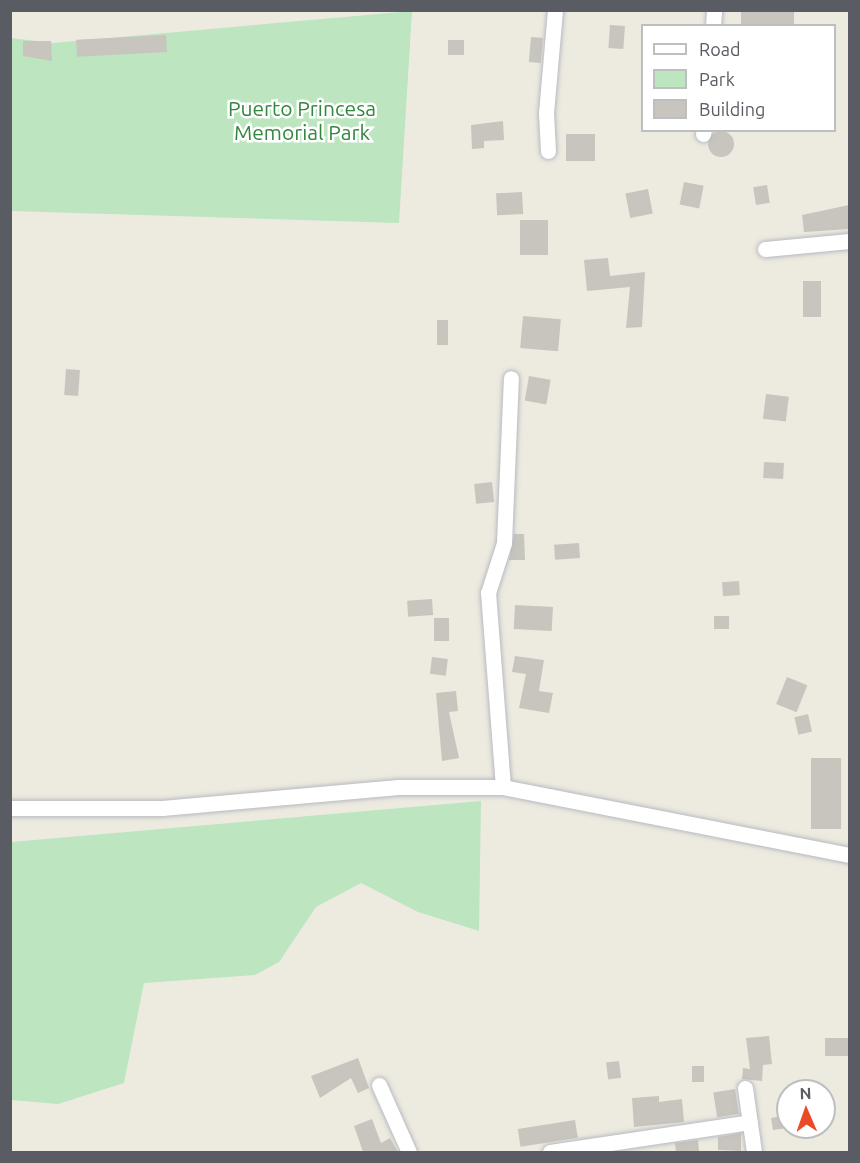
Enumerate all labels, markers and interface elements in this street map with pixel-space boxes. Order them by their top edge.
legend [641,24,836,132]
text: Road [699,39,741,59]
text: Park [699,69,735,89]
park label: Puerto Princesa Memorial Park [228,95,376,145]
text: Building [699,99,765,119]
north arrow [776,1079,836,1139]
text: N [799,1084,812,1102]

